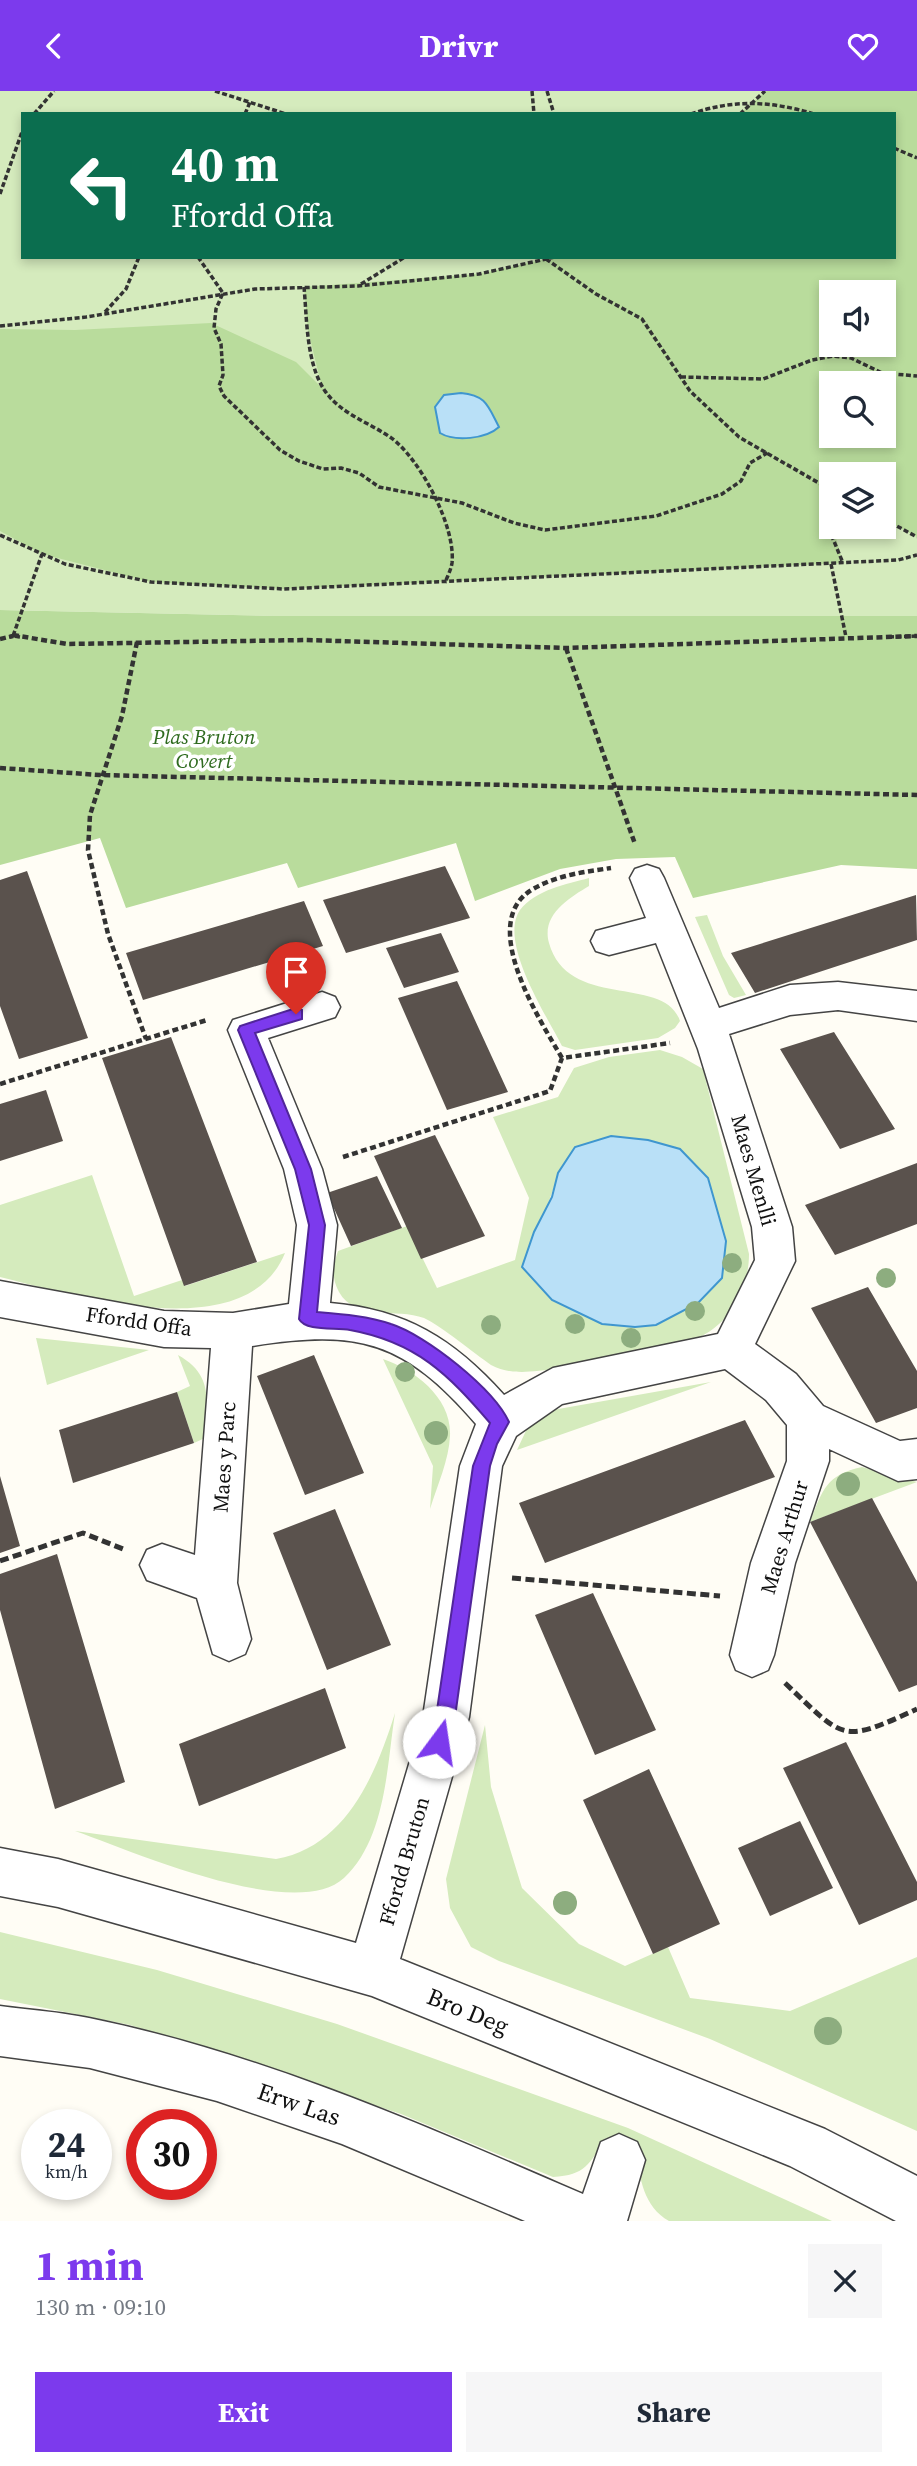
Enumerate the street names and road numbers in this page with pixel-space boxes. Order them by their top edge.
street label: Maes Menlli [724,1111,784,1229]
street label: Ffordd Offa [84,1299,194,1343]
street label: Maes y Parc [206,1400,242,1514]
street label: Maes Arthur [753,1476,815,1597]
street label: Ffordd Bruton [372,1793,436,1929]
street label: Bro Deg [422,1980,514,2042]
street label: Erw Las [253,2074,345,2134]

